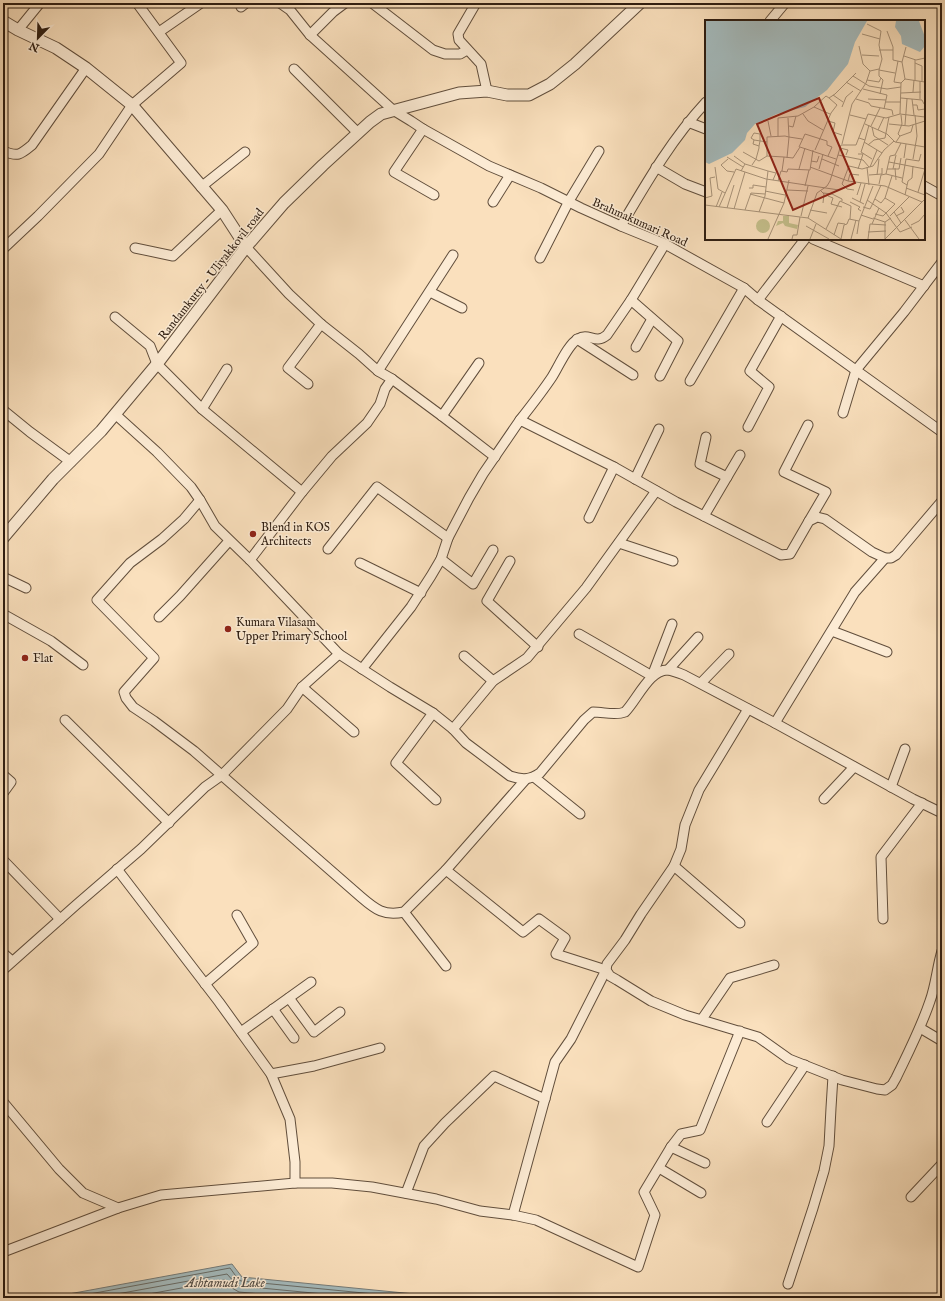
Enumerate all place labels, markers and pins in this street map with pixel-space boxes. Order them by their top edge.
place label: Blend in KOS Architects [260,520,330,549]
marker: Blend in KOS Architects [248,529,258,539]
place label: Kumara Vilasam Upper Primary School [236,615,348,645]
marker: Kumara Vilasam Upper Primary School [223,624,233,634]
place label: Flat [33,651,53,666]
marker: Flat [20,653,30,663]

